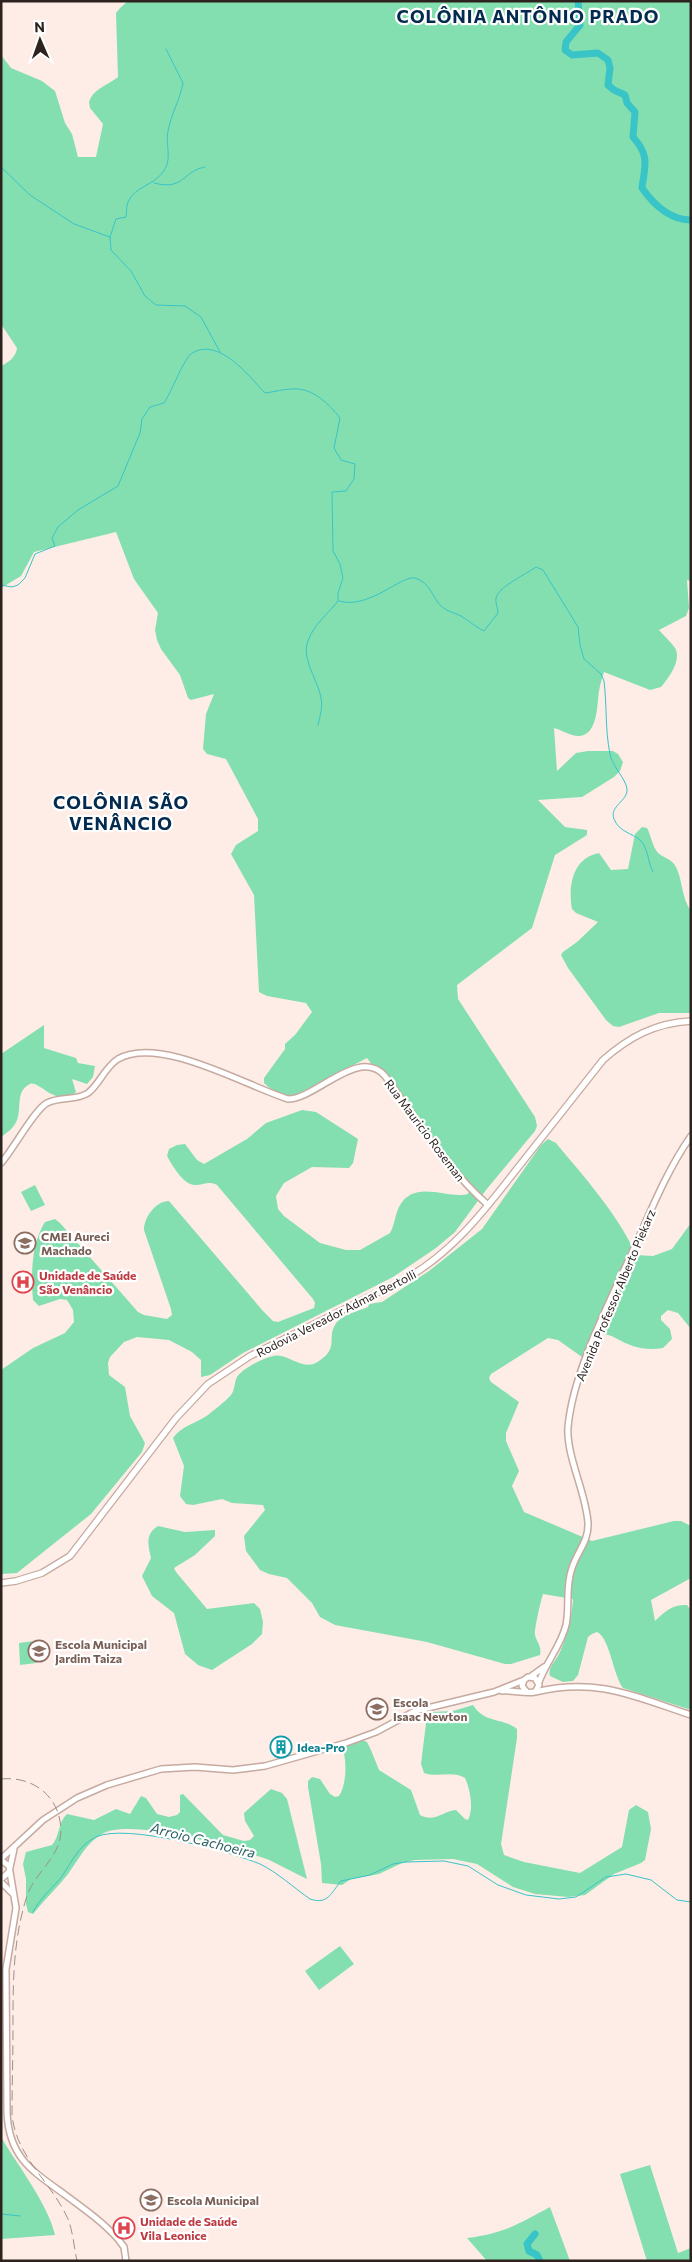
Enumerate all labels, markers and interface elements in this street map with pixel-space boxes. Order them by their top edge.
district label: COLÔNIA ANTÔNIO PRADO [397,5,659,27]
north arrow [15,15,65,65]
text: N [34,18,45,35]
district label: COLÔNIA SÃO VENÂNCIO [53,791,189,834]
street label: Rua Mauricio Roseman [382,1076,468,1184]
street label: Avenida Professor Alberto Piekarz [572,1207,658,1383]
place label: CMEI Aureci Machado [41,1229,110,1257]
school or university icon: CMEI Aureci Machado [13,1231,37,1255]
street label: Rodovia Vereador Admar Bertolli [254,1266,418,1360]
place label: Unidade de Saúde São Venâncio [39,1268,136,1296]
hospital icon: Unidade de Saúde São Venâncio [11,1270,35,1294]
place label: Escola Municipal Jardim Taiza [55,1637,147,1666]
school or university icon: Escola Municipal Jardim Taiza [27,1639,51,1663]
place label: Escola Isaac Newton [393,1695,467,1723]
school or university icon: Escola Isaac Newton [365,1697,389,1721]
building icon: Idea-Pro [269,1735,293,1759]
place label: Idea-Pro [297,1740,345,1754]
water label: Arroio Cachoeira [148,1818,257,1861]
school or university icon: Escola Municipal [139,2188,163,2212]
place label: Escola Municipal [167,2193,259,2207]
place label: Unidade de Saúde Vila Leonice [140,2214,237,2242]
hospital icon: Unidade de Saúde Vila Leonice [112,2216,136,2240]

